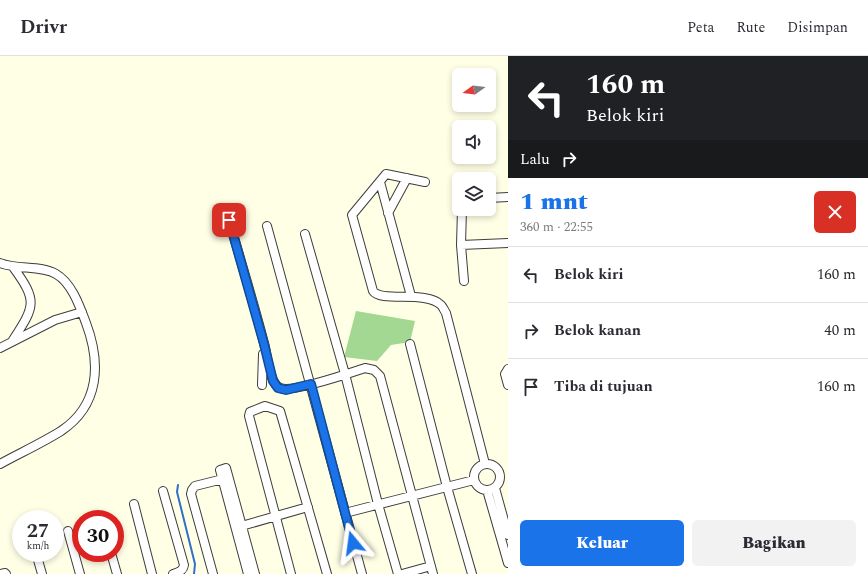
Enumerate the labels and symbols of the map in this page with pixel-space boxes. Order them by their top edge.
north arrow [452,68,496,112]
pin [212,203,246,237]
speed limit sign: 30 [72,510,124,562]
position arrow [332,522,374,564]

